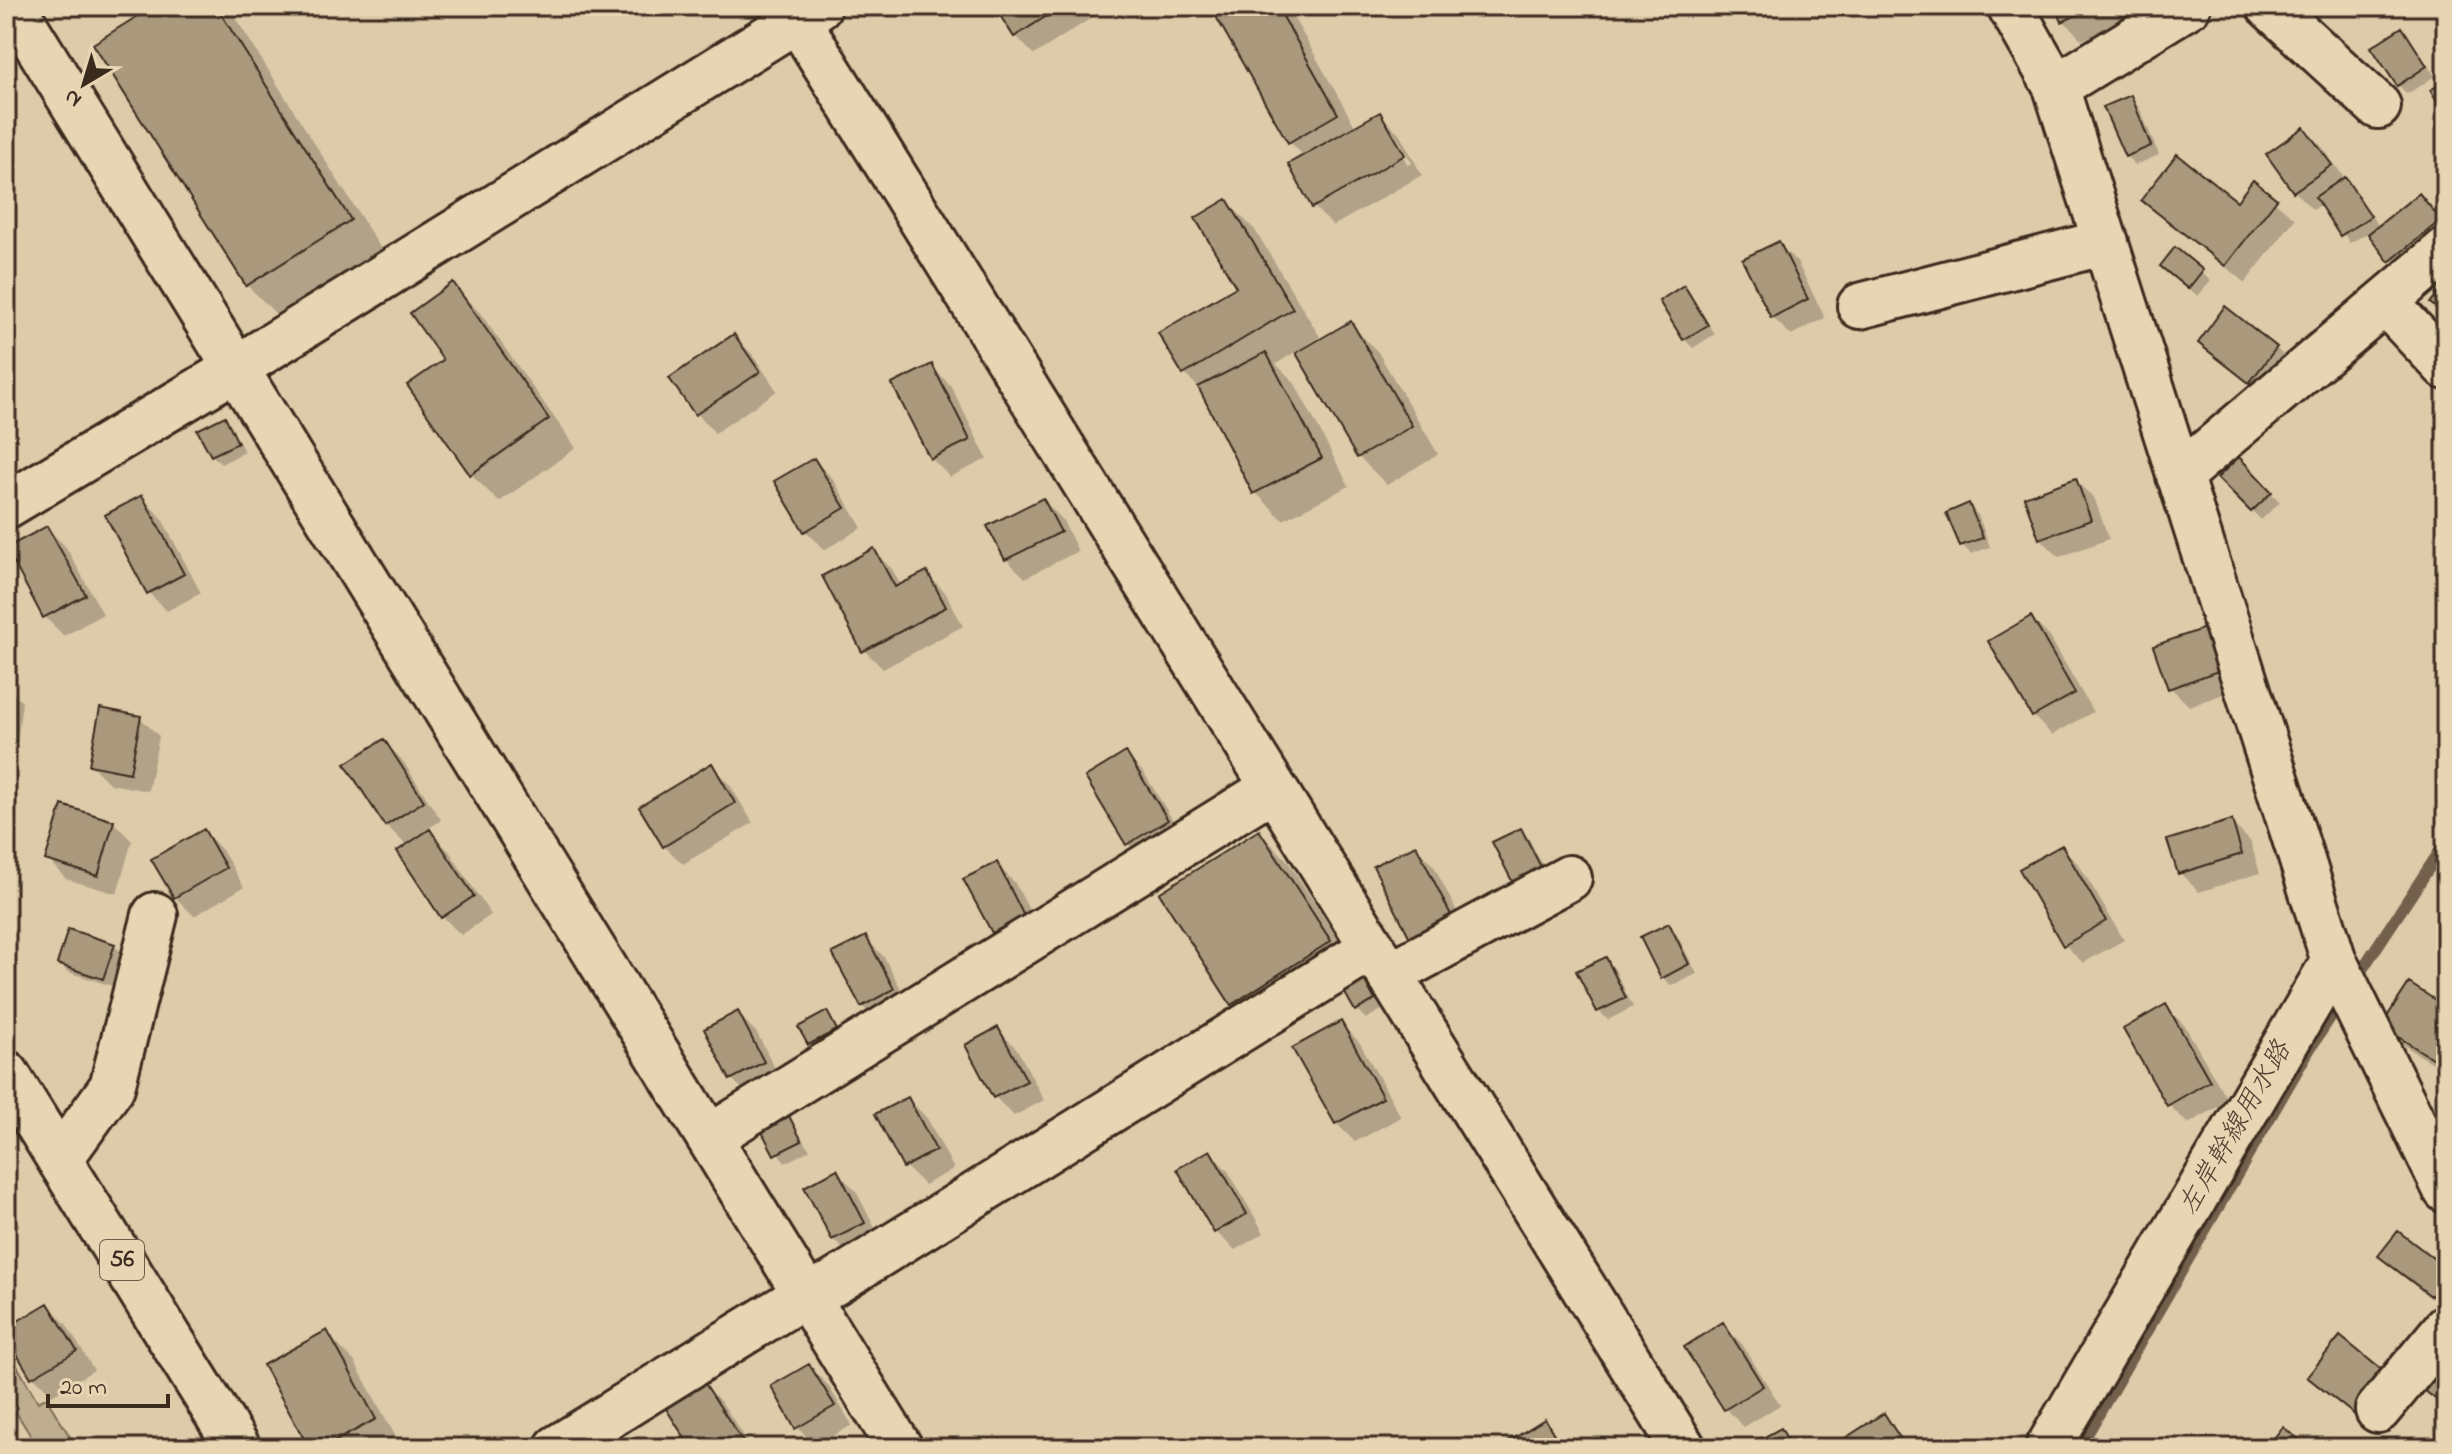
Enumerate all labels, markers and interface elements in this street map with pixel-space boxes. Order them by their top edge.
north arrow [44,44,124,124]
text: N [58,80,89,115]
water label: 左岸幹線用水路 [2169,1032,2304,1224]
road number: 56 [100,1240,144,1280]
scale bar [48,1358,168,1408]
text: 20 m [60,1371,107,1406]

